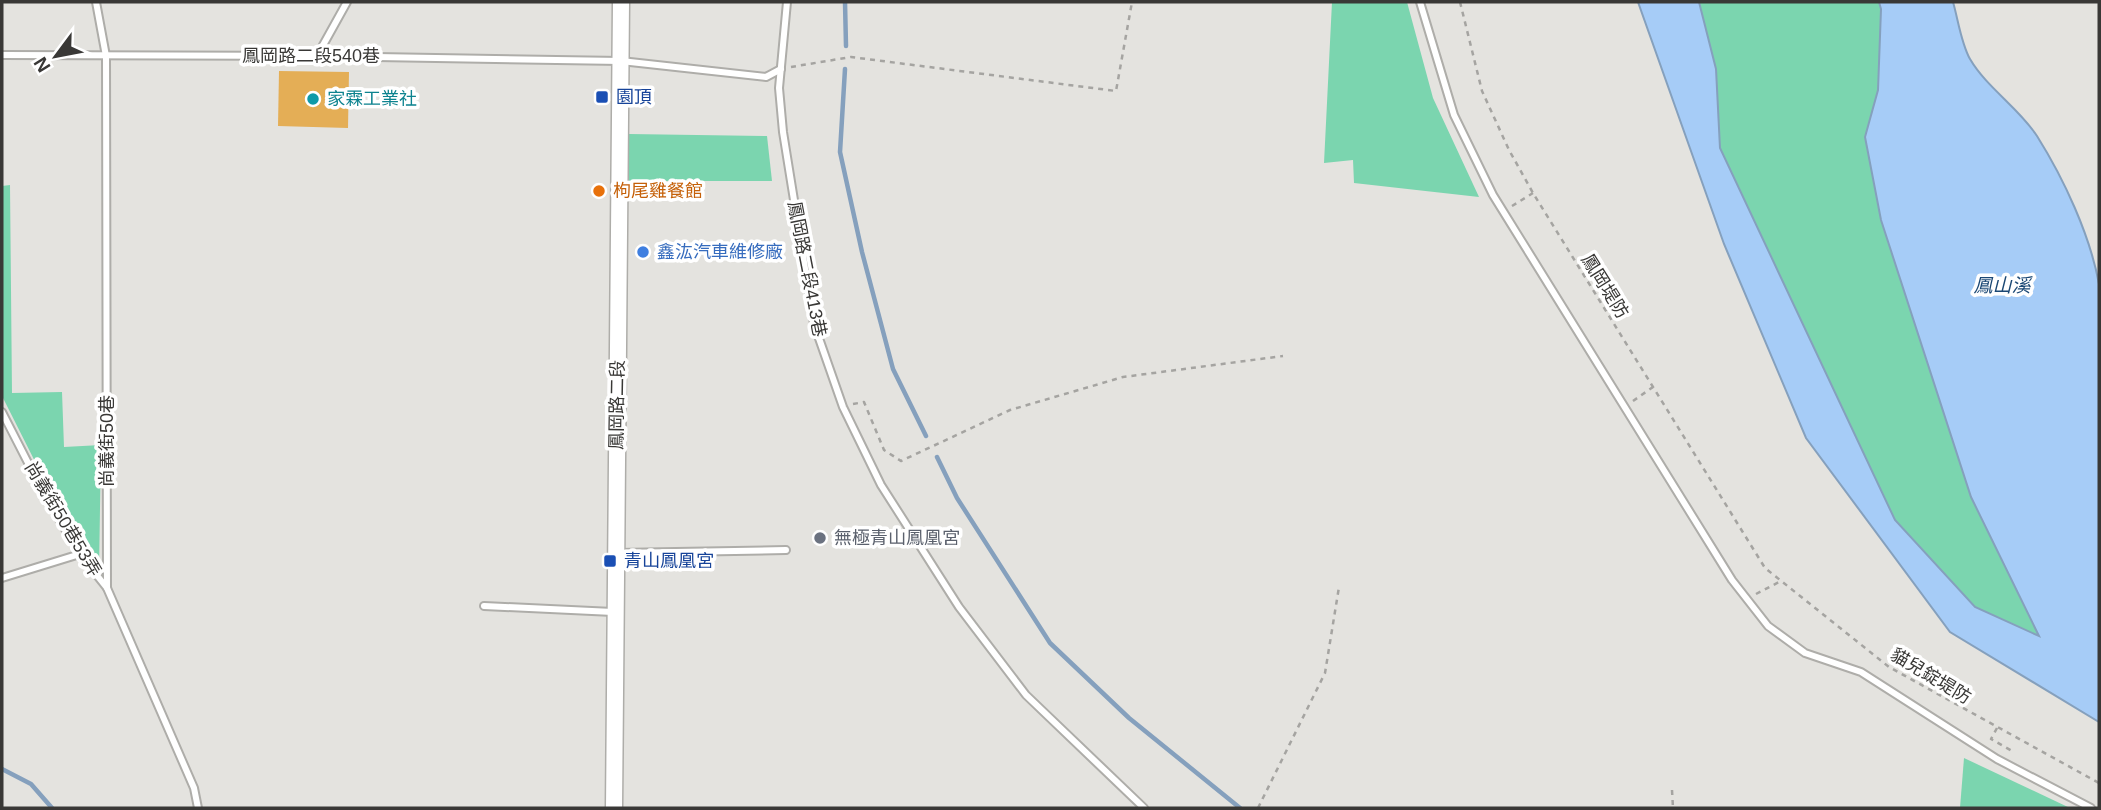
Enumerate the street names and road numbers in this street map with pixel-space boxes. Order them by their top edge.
street label: 鳳岡路二段540巷 [242,46,380,66]
street label: 鳳岡路二段413巷 [784,199,830,339]
street label: 鳳岡堤防 [1577,250,1633,322]
street label: 鳳岡路二段 [606,360,628,450]
street label: 尚義街50巷 [97,395,117,487]
street label: 尚義街50巷53弄 [21,458,105,580]
street label: 貓兒錠堤防 [1887,644,1975,708]

